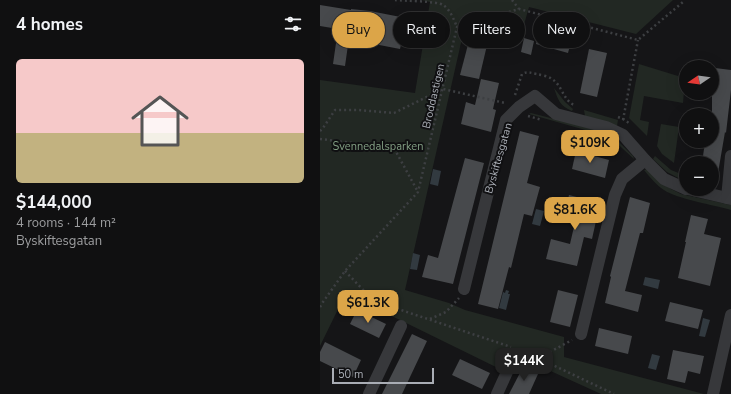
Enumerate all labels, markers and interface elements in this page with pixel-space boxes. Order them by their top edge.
chip: Buy [332,12,385,48]
chip: Rent [393,12,450,48]
chip: Filters [458,12,525,48]
chip: New [533,12,590,48]
text: 4 homes [16,13,83,36]
icon: filters [282,13,304,35]
north arrow [679,60,719,100]
map controls [679,60,719,196]
street label: Broddastigen [419,62,448,130]
icon: home [124,85,196,157]
button: + [679,108,719,148]
street label: Byskiftesgatan [481,121,516,195]
pin: $109K [562,130,618,164]
text: $109K [570,134,610,152]
park label: Svennedalsparken [333,139,423,154]
button: − [679,156,719,196]
text: $144,000 [16,191,92,214]
pin: $81.6K [542,197,608,231]
text: $81.6K [553,201,597,219]
text: 4 rooms · 144 m² [16,214,116,232]
text: Byskiftesgatan [16,232,102,250]
pin: $61.3K [335,290,401,324]
text: $61.3K [346,294,390,312]
pin: $144K [496,348,552,382]
text: $144K [504,352,544,370]
scale bar [332,366,434,385]
text: 50 m [338,367,363,382]

